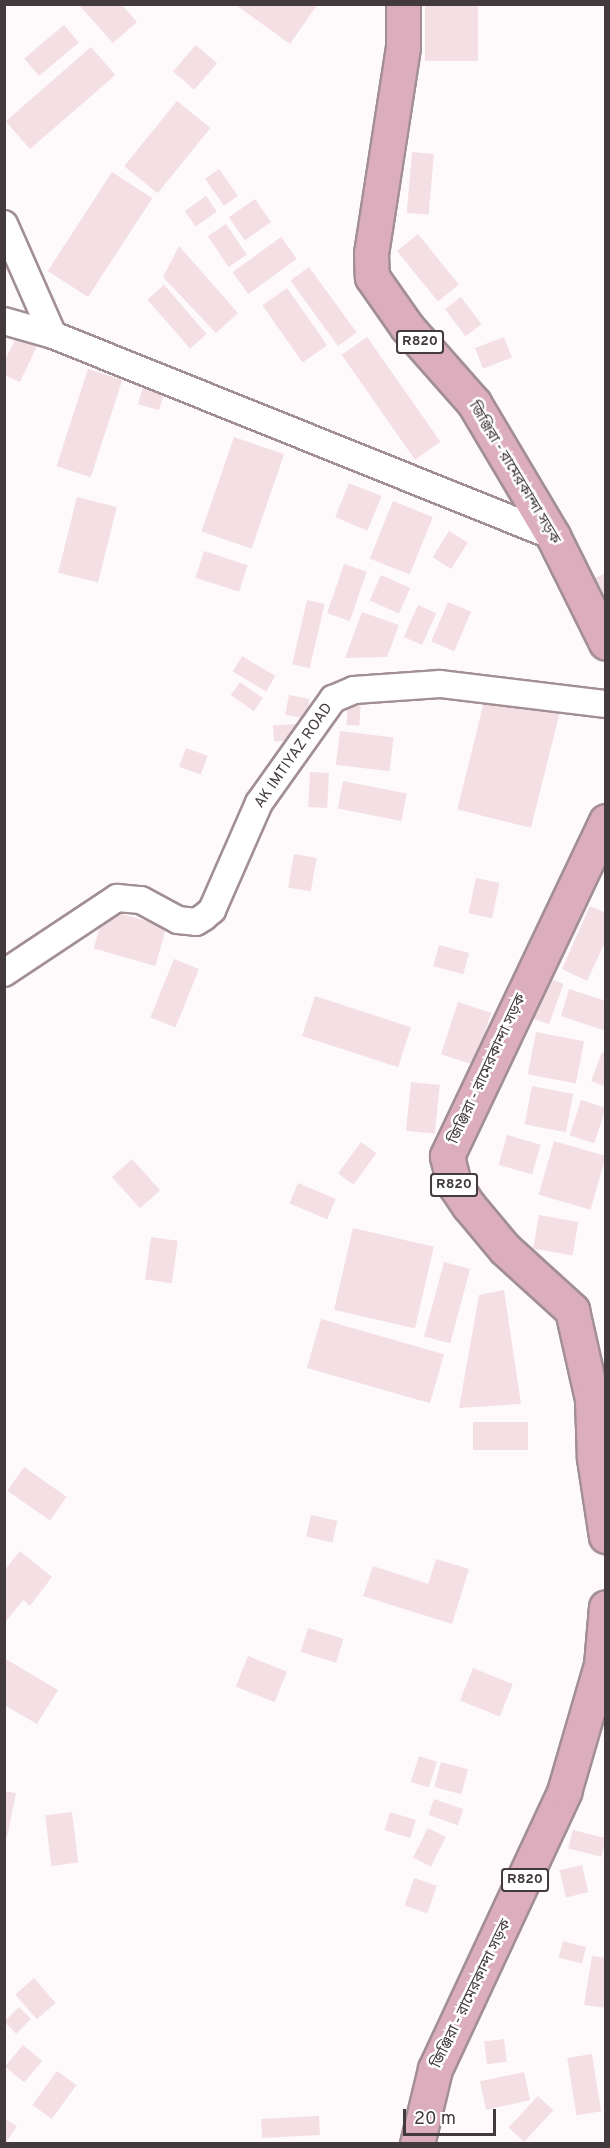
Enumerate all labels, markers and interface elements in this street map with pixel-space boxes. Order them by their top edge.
road number: R820 [396,331,444,353]
street label: জিঞ্জিরা - রামেরকান্দা সড়ক [464,398,564,548]
street label: AK IMTIYAZ ROAD [251,700,337,812]
street label: জিঞ্জিরা - রামেরকান্দা সড়ক [445,991,531,1147]
road number: R820 [430,1174,478,1196]
road number: R820 [501,1869,549,1891]
street label: জিঞ্জিরা - রামেরকান্দা সড়ক [428,1917,516,2071]
scale bar [406,2097,499,2135]
text: 20 m [414,2108,456,2131]

